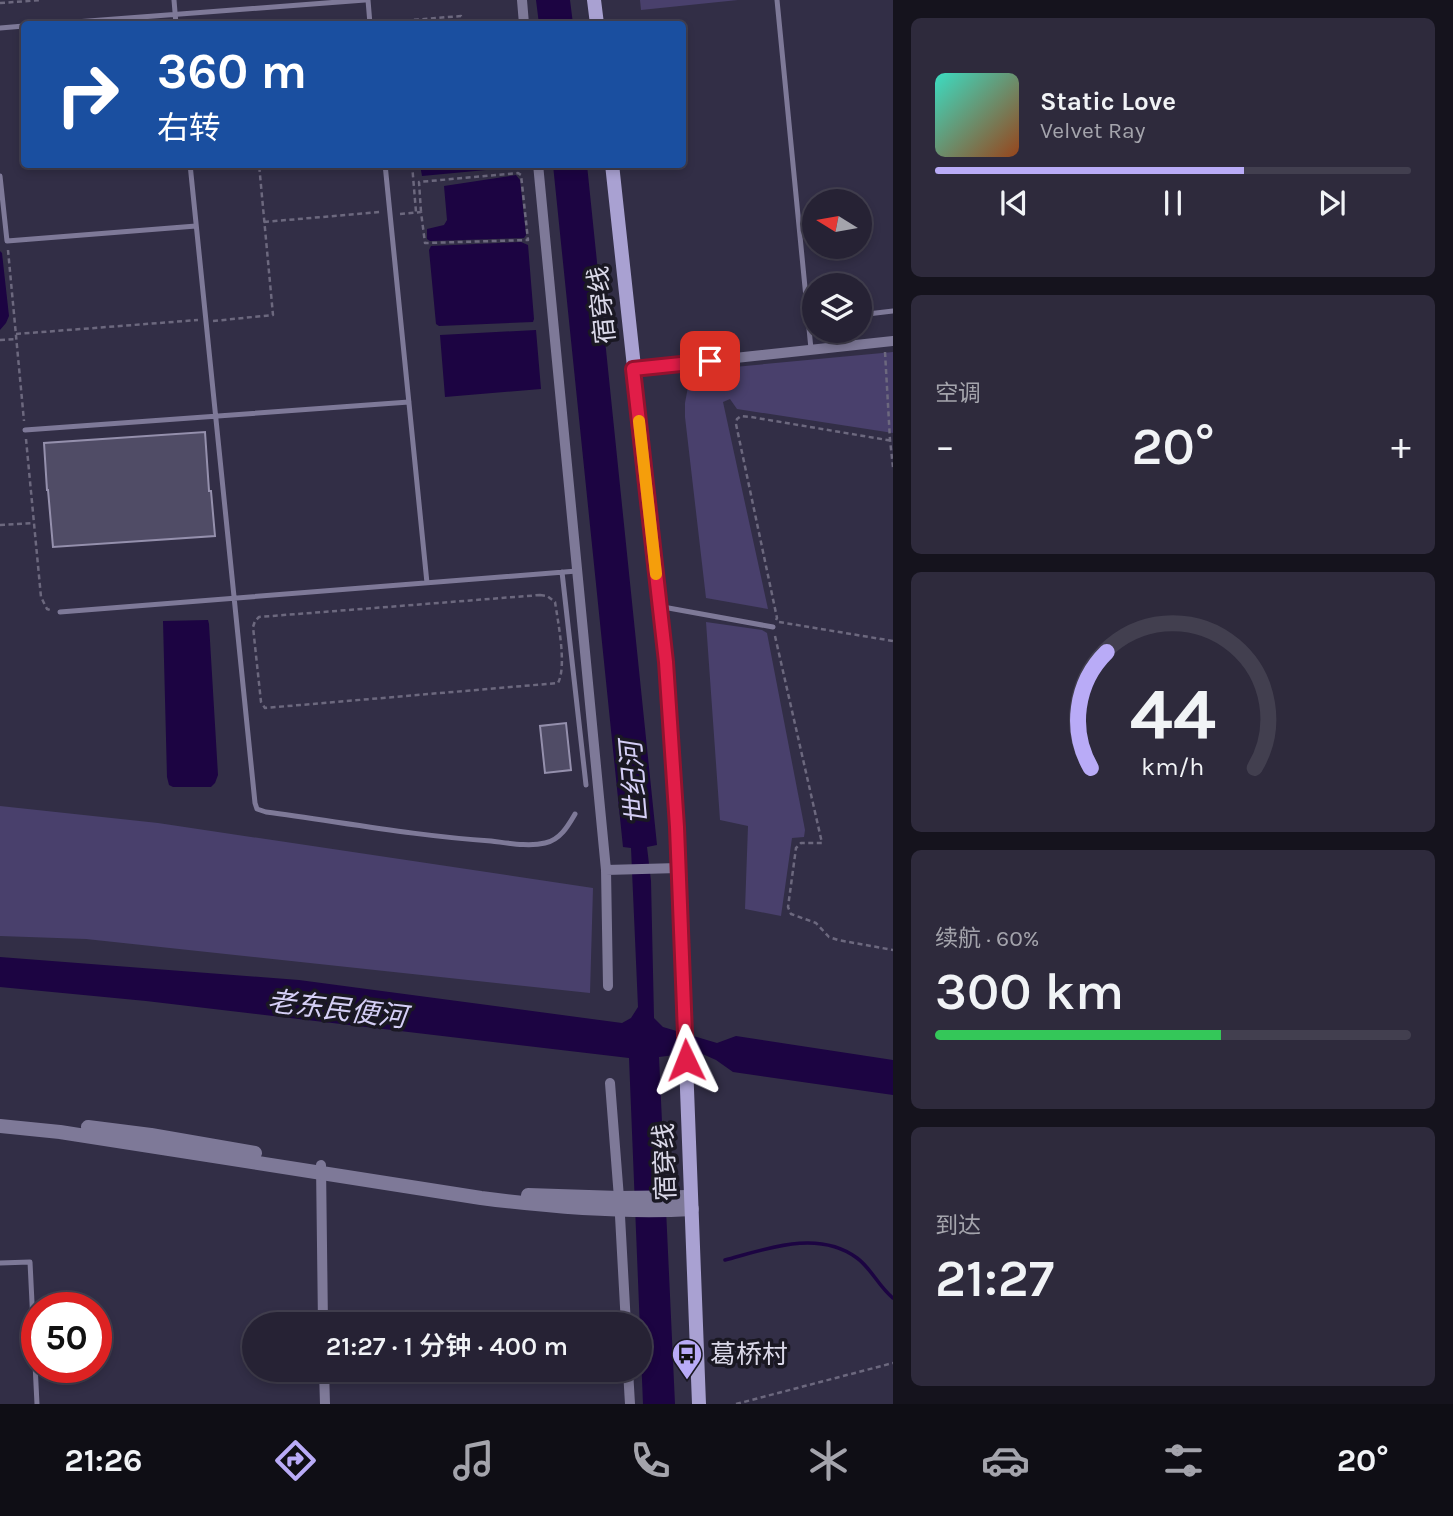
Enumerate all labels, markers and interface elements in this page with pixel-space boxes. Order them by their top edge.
text: 360 m [157,43,307,100]
icon: right [42,49,133,140]
text: Static Love [1040,86,1176,117]
text: 右转 [157,110,221,147]
text: Velvet Ray [1040,117,1145,144]
icon: previous [995,184,1033,222]
icon: pause [1154,184,1192,222]
icon: next [1313,184,1351,222]
north arrow [802,189,872,259]
map controls [802,189,872,343]
street label: 宿穿线 [583,265,621,345]
button: layers [802,273,872,343]
pin [680,331,740,391]
icon: arrive [691,342,729,380]
text: 空调 [935,380,981,407]
text: 20° [1132,416,1214,477]
text: − [935,424,955,469]
text: + [1391,424,1411,469]
text: 44 [1130,671,1216,756]
water label: 世纪河 [613,735,654,826]
text: km/h [1141,752,1205,781]
text: 续航 · 60% [935,925,1040,952]
text: 300 km [935,961,1124,1022]
water label: 老东民便河 [266,984,413,1035]
position arrow [649,1023,723,1097]
street label: 宿穿线 [648,1122,682,1202]
text: 到达 [935,1212,981,1239]
text: 21:27 [935,1248,1054,1309]
speed limit sign: 50 [21,1292,112,1383]
text: 21:27 · 1 分钟 · 400 m [326,1331,568,1362]
bus stop icon: 葛桥村 [670,1337,704,1381]
place label: 葛桥村 [710,1339,788,1370]
icon: directions [271,1436,320,1485]
icon: music [449,1436,498,1485]
icon: phone [626,1436,675,1485]
icon: climate [804,1436,853,1485]
icon: car [981,1436,1030,1485]
icon: filters [1159,1436,1208,1485]
text: 21:26 [64,1442,142,1479]
text: 20° [1337,1442,1389,1479]

